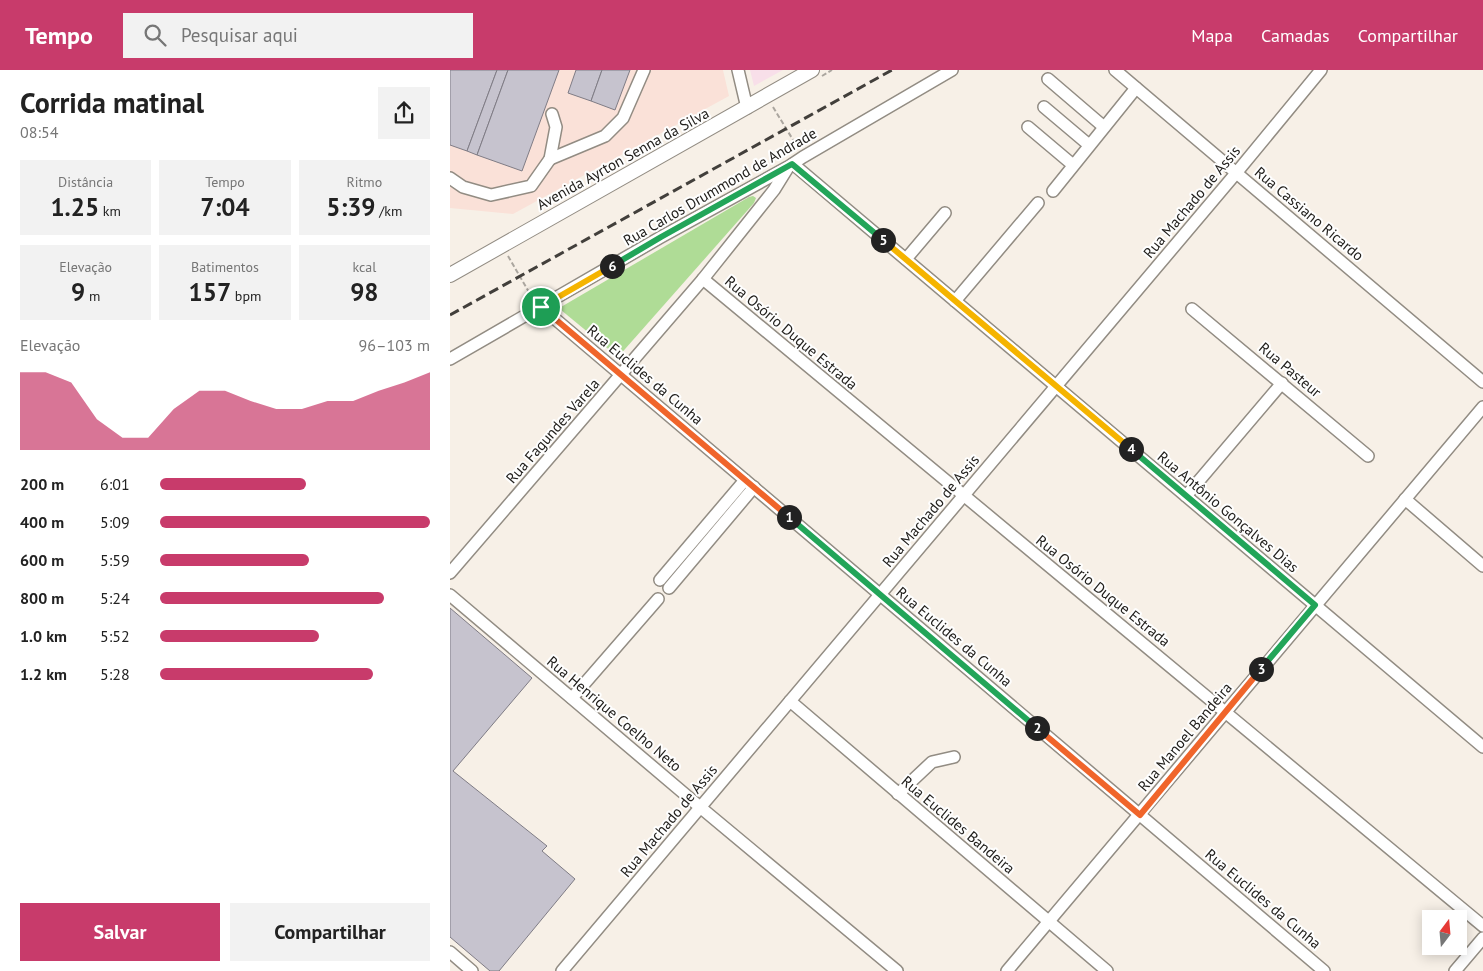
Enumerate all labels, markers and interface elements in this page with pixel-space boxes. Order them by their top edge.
search box [123,13,473,58]
text: Tempo [25,20,93,51]
icon: search [141,21,169,49]
text: Pesquisar aqui [181,23,298,47]
text: Mapa [1191,24,1233,47]
text: Camadas [1261,24,1330,47]
text: Compartilhar [1358,24,1458,47]
text: Corrida matinal [20,84,204,121]
button: share [378,87,430,139]
street label: Avenida Ayrton Senna da Silva [533,103,712,214]
text: 08:54 [20,122,58,142]
street label: Rua Carlos Drummond de Andrade [620,123,820,250]
street label: Rua Machado de Assis [1139,142,1244,262]
street label: Rua Cassiano Ricardo [1251,162,1368,265]
text: Distância [58,173,113,191]
text: Tempo [205,173,245,191]
text: Ritmo [346,173,382,191]
text: 1.25 [50,191,99,223]
text: 7:04 [200,191,250,223]
text: 5:39 [326,191,376,223]
text: km [99,202,121,220]
text: /km [376,202,402,220]
pin: 5 [870,228,896,252]
text: 5 [880,231,887,249]
pin: 6 [600,254,624,278]
text: 6 [609,257,616,275]
text: Elevação [59,258,112,276]
text: Batimentos [191,258,259,276]
text: kcal [352,258,376,276]
street label: Rua Osório Duque Estrada [721,272,861,394]
text: 9 [71,276,85,308]
text: 157 [189,276,231,308]
text: 98 [350,276,379,308]
pin [520,286,562,328]
text: m [85,287,100,305]
text: bpm [231,287,261,305]
icon: arrive [527,293,555,321]
street label: Rua Euclides da Cunha [584,321,707,429]
text: Elevação [20,335,80,355]
text: 96–103 m [359,335,430,355]
street label: Rua Pasteur [1255,338,1325,401]
street label: Rua Fagundes Varela [502,374,603,487]
pin: 4 [1118,436,1144,462]
text: 4 [1128,440,1135,458]
street label: Rua Antônio Gonçalves Dias [1154,447,1303,576]
street label: Rua Machado de Assis [878,451,983,571]
text: 200 m [20,474,64,494]
text: 6:01 [100,474,130,494]
pin: 1 [776,504,802,530]
text: 1 [786,508,793,526]
text: 400 m [20,512,64,532]
text: 5:09 [100,512,130,532]
street label: Rua Osório Duque Estrada [1032,531,1174,651]
text: 600 m [20,550,64,570]
text: 5:59 [100,550,130,570]
street label: Rua Euclides da Cunha [893,583,1016,691]
text: 800 m [20,588,64,608]
text: 5:24 [100,588,130,608]
text: 1.0 km [20,626,67,646]
text: 5:52 [100,626,130,646]
street label: Rua Henrique Coelho Neto [543,652,686,776]
pin: 3 [1248,656,1274,682]
text: 3 [1258,660,1265,678]
text: 1.2 km [20,664,67,684]
text: 5:28 [100,664,130,684]
street label: Rua Manoel Bandeira [1133,678,1236,795]
pin: 2 [1024,716,1050,740]
text: 2 [1034,719,1041,737]
street label: Rua Machado de Assis [616,761,721,881]
street label: Rua Euclides Bandeira [898,772,1019,878]
street label: Rua Euclides da Cunha [1202,845,1325,953]
button: Salvar [20,903,220,961]
button: Compartilhar [230,903,430,961]
north arrow [1422,910,1468,955]
map controls [1422,910,1467,955]

